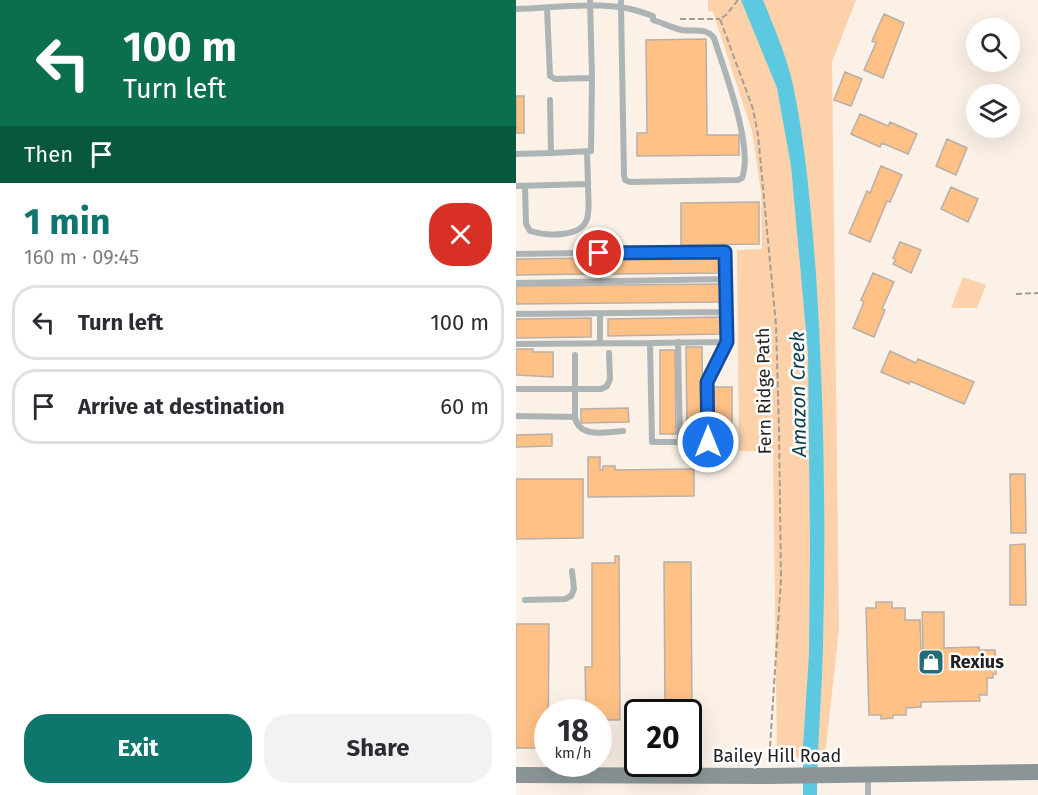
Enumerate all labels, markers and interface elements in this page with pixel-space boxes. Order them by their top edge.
map controls [966,18,1020,138]
button: search [966,18,1020,72]
text: 100 m [123,22,237,72]
icon: left [24,24,102,102]
text: Turn left [123,73,226,105]
button: layers [966,84,1020,138]
icon: arrive [85,138,118,171]
text: Then [24,141,73,168]
text: 1 min [24,200,111,244]
button: close [429,203,492,266]
pin [573,227,624,278]
icon: arrive [582,236,615,269]
text: 160 m · 09:45 [24,245,139,269]
icon: left [27,306,60,339]
text: Turn left [78,309,163,336]
text: 100 m [430,309,489,336]
street label: Fern Ridge Path [752,327,776,455]
water label: Amazon Creek [785,331,811,458]
icon: arrive [27,390,60,423]
text: Arrive at destination [78,393,285,420]
text: 60 m [440,393,489,420]
position arrow [676,410,740,474]
shop icon: Rexius [916,647,946,677]
place label: Rexius [950,651,1004,673]
speed limit sign: 20 [624,699,702,777]
text: 18 [557,713,589,749]
button: Exit [24,714,252,783]
button: Share [264,714,492,783]
text: km/h [554,744,592,762]
street label: Bailey Hill Road [713,745,841,767]

